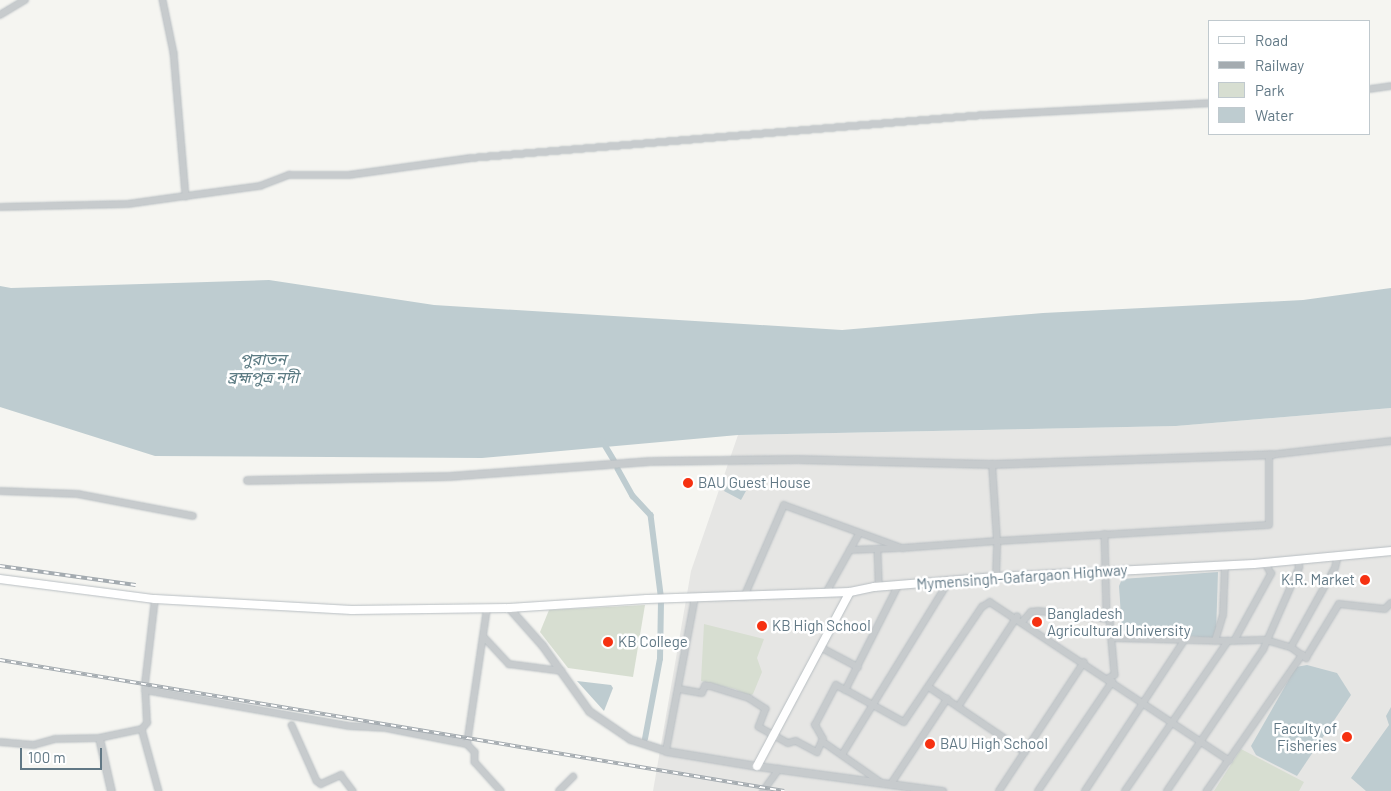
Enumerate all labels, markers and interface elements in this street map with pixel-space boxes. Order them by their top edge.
legend [1208,20,1371,135]
text: Road [1255,31,1288,49]
text: Railway [1255,56,1304,74]
text: Park [1255,81,1284,99]
text: Water [1255,106,1294,124]
water label: পুরাতন ব্রহ্মপুত্র নদী [227,349,299,387]
place label: BAU Guest House [698,474,811,492]
marker: BAU Guest House [682,477,694,489]
street label: Mymensingh-Gafargaon Highway [916,561,1128,593]
place label: K.R. Market [1281,571,1355,589]
marker: K.R. Market [1359,574,1371,586]
place label: Bangladesh Agricultural University [1047,604,1191,639]
marker: Bangladesh Agricultural University [1031,616,1043,628]
place label: KB High School [772,617,871,635]
marker: KB High School [756,620,768,632]
place label: KB College [618,633,688,651]
marker: KB College [602,636,614,648]
place label: Faculty of Fisheries [1273,719,1337,754]
marker: Faculty of Fisheries [1341,731,1353,743]
place label: BAU High School [940,735,1048,753]
scale bar [22,738,105,770]
marker: BAU High School [924,738,936,750]
text: 100 m [28,748,66,766]

